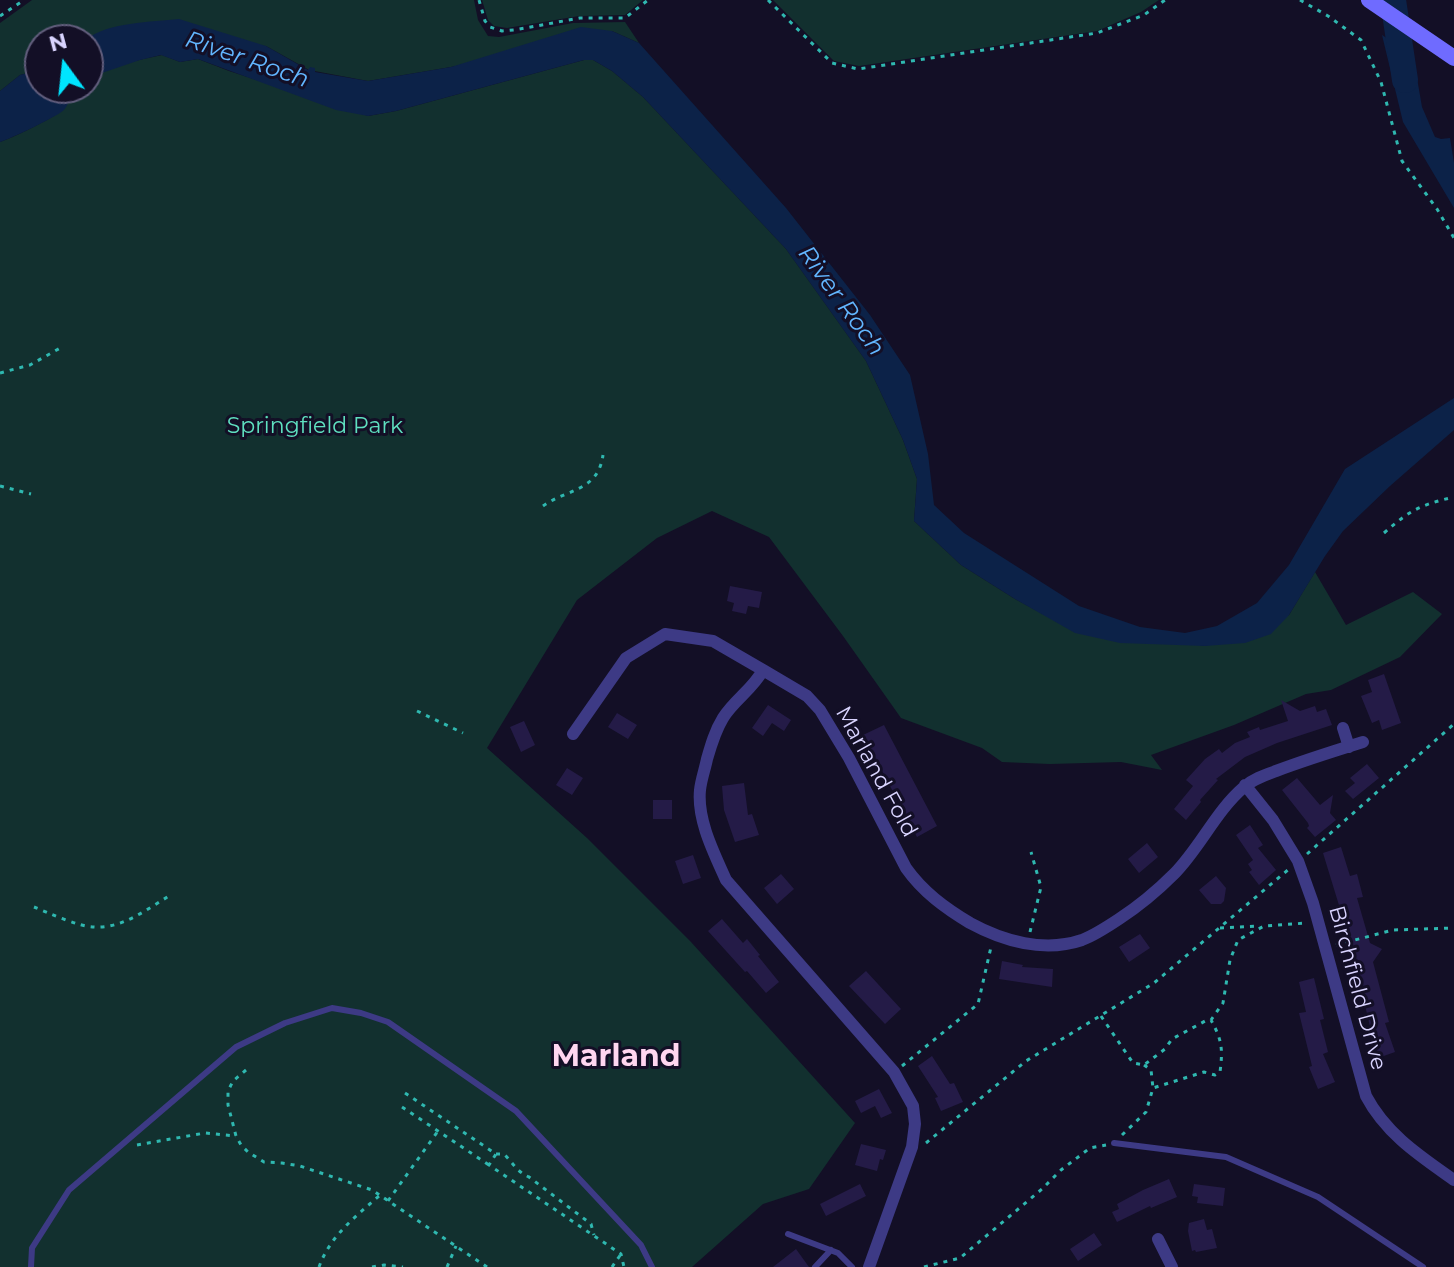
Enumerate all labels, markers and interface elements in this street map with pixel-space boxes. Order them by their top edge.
north arrow [24,24,104,104]
water label: River Roch [181,25,313,95]
text: N [46,27,70,58]
water label: River Roch [791,240,891,362]
park label: Springfield Park [227,414,403,440]
street label: Marland Fold [829,702,923,842]
street label: Birchfield Drive [1322,903,1392,1073]
district label: Marland [551,1039,681,1075]

